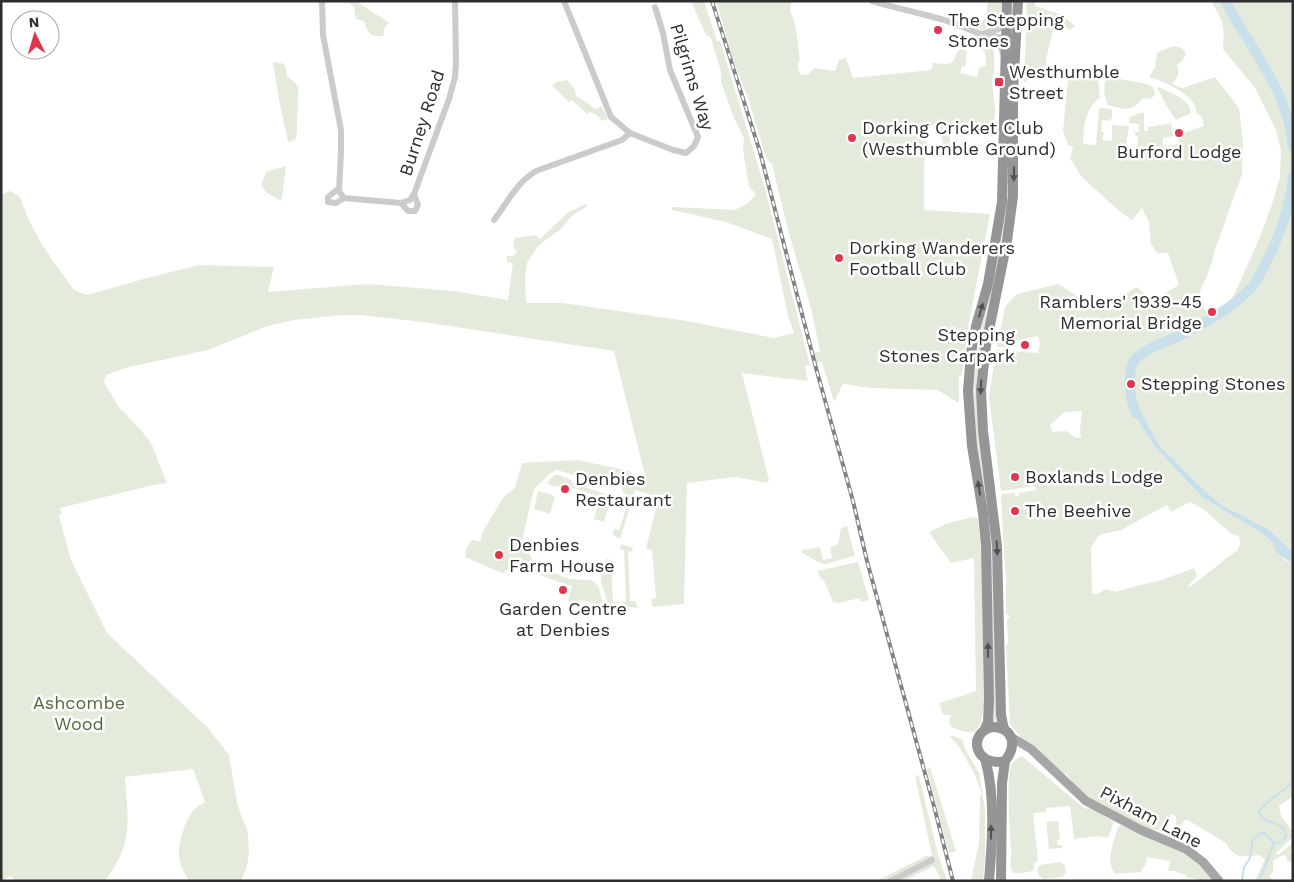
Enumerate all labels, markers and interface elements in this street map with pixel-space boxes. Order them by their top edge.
place label: The Stepping Stones [948,9,1064,51]
north arrow [10,10,60,60]
text: N [28,14,40,30]
street label: Pilgrims Way [666,21,719,134]
marker: The Stepping Stones [932,24,944,36]
place label: Westhumble Street [1009,61,1120,103]
street label: Burney Road [395,67,449,179]
marker: Westhumble Street [993,76,1005,88]
place label: Dorking Cricket Club (Westhumble Ground) [862,117,1056,159]
marker: Burford Lodge [1173,127,1185,139]
marker: Dorking Cricket Club (Westhumble Ground) [846,132,858,144]
place label: Burford Lodge [1117,141,1241,162]
one-way arrow [1010,167,1018,183]
place label: Dorking Wanderers Football Club [849,237,1015,279]
marker: Dorking Wanderers Football Club [833,252,845,264]
place label: Ramblers' 1939-45 Memorial Bridge [1039,291,1202,333]
one-way arrow [977,303,985,318]
marker: Ramblers' 1939-45 Memorial Bridge [1206,306,1218,318]
place label: Stepping Stones Carpark [879,324,1015,366]
marker: Stepping Stones Carpark [1019,339,1031,351]
place label: Stepping Stones [1141,373,1286,394]
marker: Stepping Stones [1125,378,1137,390]
one-way arrow [977,379,985,395]
place label: Boxlands Lodge [1025,466,1163,487]
place label: Denbies Restaurant [575,468,672,510]
marker: Boxlands Lodge [1009,471,1021,483]
one-way arrow [974,480,982,496]
marker: Denbies Restaurant [559,483,571,495]
place label: The Beehive [1025,500,1131,521]
marker: The Beehive [1009,505,1021,517]
place label: Denbies Farm House [509,534,615,576]
one-way arrow [993,540,1001,556]
marker: Denbies Farm House [493,549,505,561]
marker: Garden Centre at Denbies [557,584,569,596]
place label: Garden Centre at Denbies [499,598,627,640]
one-way arrow [984,642,992,658]
park label: Ashcombe Wood [33,692,125,734]
street label: Pixham Lane [1097,781,1206,852]
one-way arrow [987,824,995,840]

